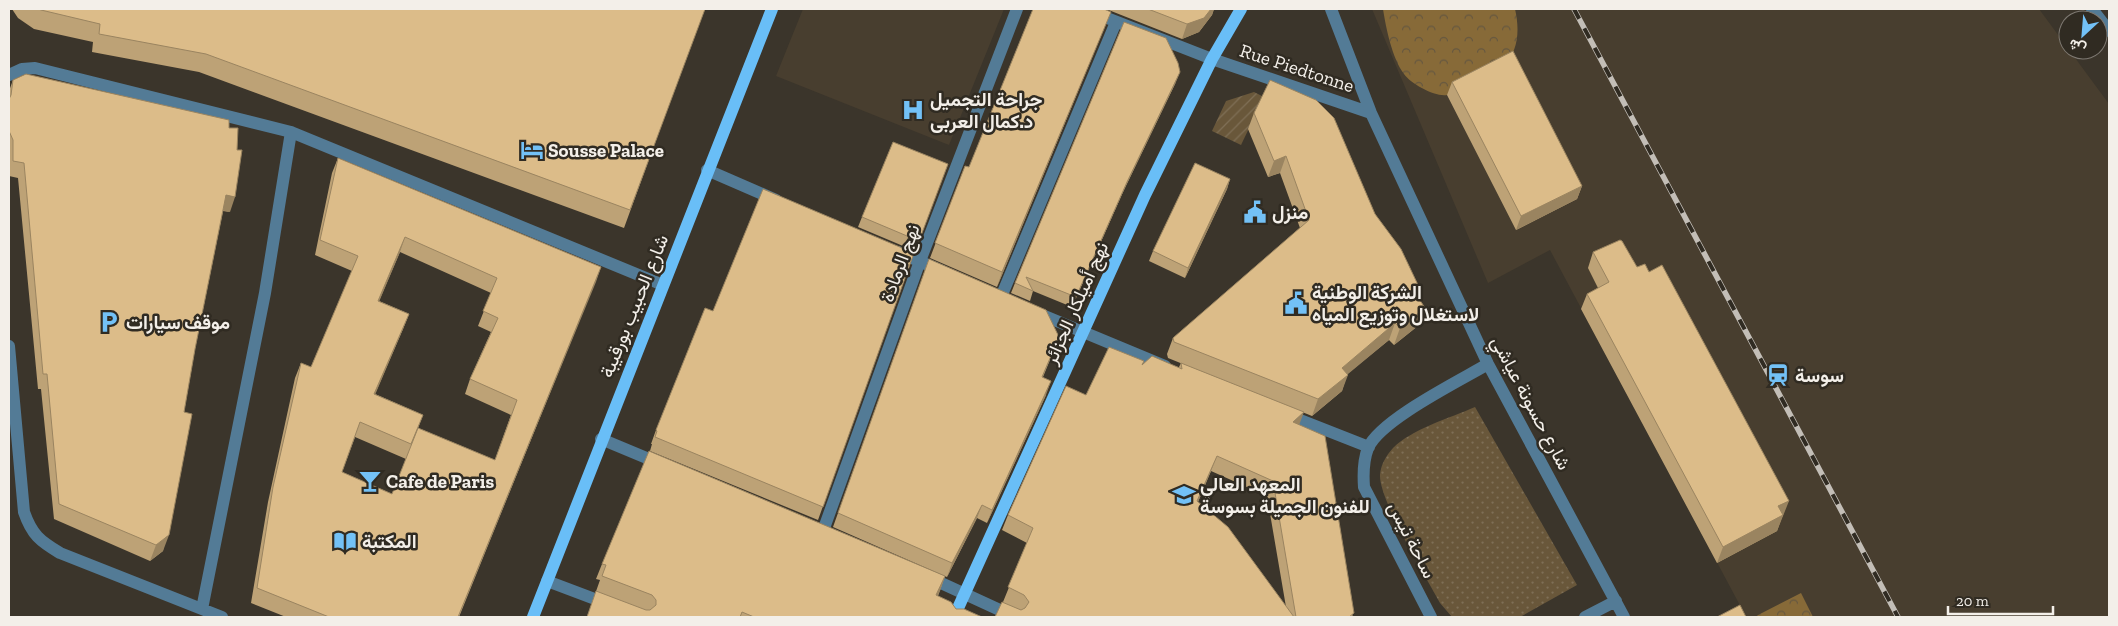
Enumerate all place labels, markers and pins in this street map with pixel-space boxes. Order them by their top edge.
place label: جراحة التجميل د.كمال العربى [930,88,1042,134]
hospital icon: جراحة التجميل د.كمال العربى [900,97,926,123]
hotel icon: Sousse Palace [519,137,545,163]
place label: Sousse Palace [548,139,664,162]
public building icon: منزل [1242,199,1268,225]
place label: منزل [1272,201,1308,225]
place label: الشركة الوطنية لاستغلال وتوزيع المياه [1312,281,1479,328]
public building icon: الشركة الوطنية لاستغلال وتوزيع المياه [1283,290,1309,316]
parking icon: موقف سيارات [96,309,122,335]
place label: موقف سيارات [126,311,230,335]
station icon: سوسة [1765,362,1791,388]
place label: سوسة [1795,364,1844,388]
bar icon: Cafe de Paris [357,468,383,494]
place label: Cafe de Paris [386,470,494,493]
place label: المعهد العالي للفنون الجميلة بسوسة [1200,473,1370,519]
school or university icon: المعهد العالي للفنون الجميلة بسوسة [1171,482,1197,508]
library icon: المكتبة [332,528,358,554]
place label: المكتبة [362,530,417,553]

